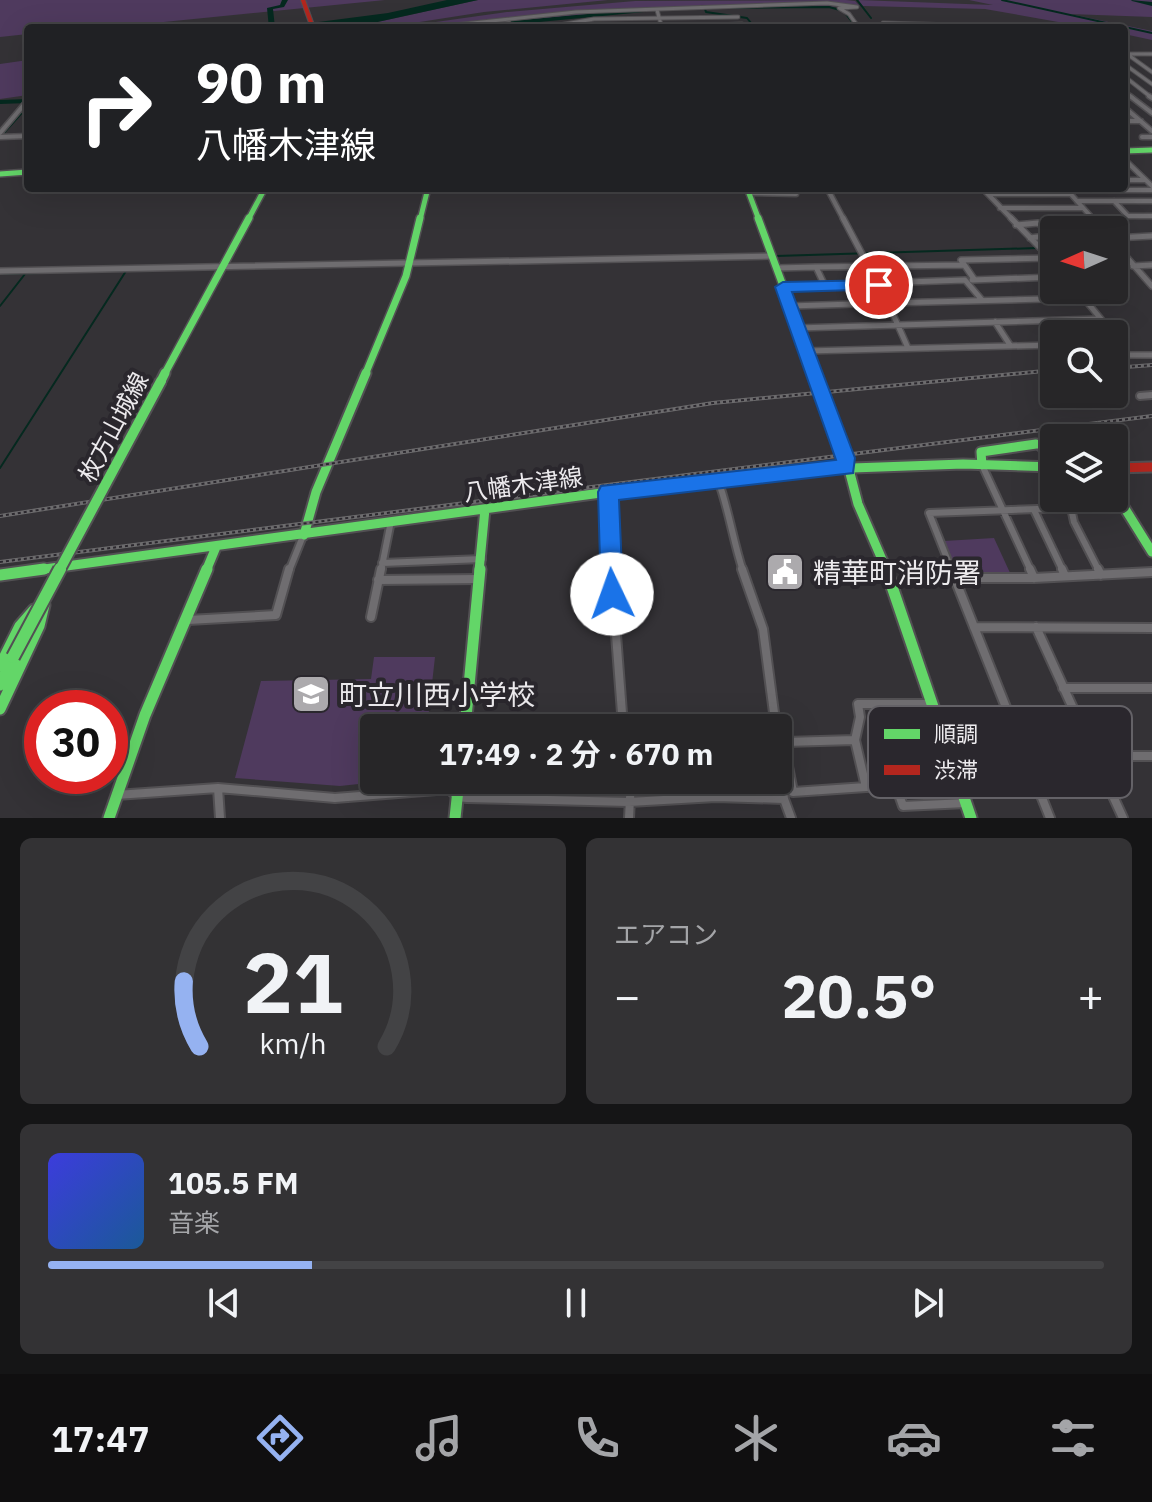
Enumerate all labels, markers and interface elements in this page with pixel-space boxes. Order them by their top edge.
text: 90 m [196,46,326,118]
icon: right [64,56,168,160]
text: 八幡木津線 [196,121,376,168]
north arrow [1040,216,1128,304]
map controls [1040,216,1128,512]
pin [845,251,913,319]
icon: arrive [857,263,901,307]
button: search [1040,320,1128,408]
street label: 枚方山城線 [71,367,155,487]
button: layers [1040,424,1128,512]
street label: 八幡木津線 [461,460,585,508]
public building icon: 精華町消防署 [764,551,806,593]
position arrow [570,552,654,636]
place label: 精華町消防署 [813,554,981,591]
school or university icon: 町立川西小学校 [290,673,332,715]
place label: 町立川西小学校 [339,676,535,713]
speed limit sign: 30 [24,690,128,794]
legend [868,706,1132,798]
text: 順調 [934,719,978,748]
text: 17:49 · 2 分 · 670 m [439,734,713,773]
text: 渋滞 [934,755,978,784]
text: エアコン [614,917,718,951]
text: 21 [243,928,343,1036]
text: 20.5° [782,956,936,1035]
text: − [614,967,640,1024]
text: + [1078,967,1104,1024]
text: km/h [259,1025,327,1062]
text: 105.5 FM [168,1163,299,1202]
text: 音楽 [168,1205,220,1239]
icon: previous [202,1281,246,1325]
icon: pause [554,1281,598,1325]
icon: next [906,1281,950,1325]
icon: directions [252,1410,308,1466]
icon: music [411,1410,467,1466]
icon: phone [569,1410,625,1466]
icon: climate [728,1410,784,1466]
icon: car [886,1410,942,1466]
icon: filters [1045,1410,1101,1466]
text: 17:47 [51,1415,150,1462]

